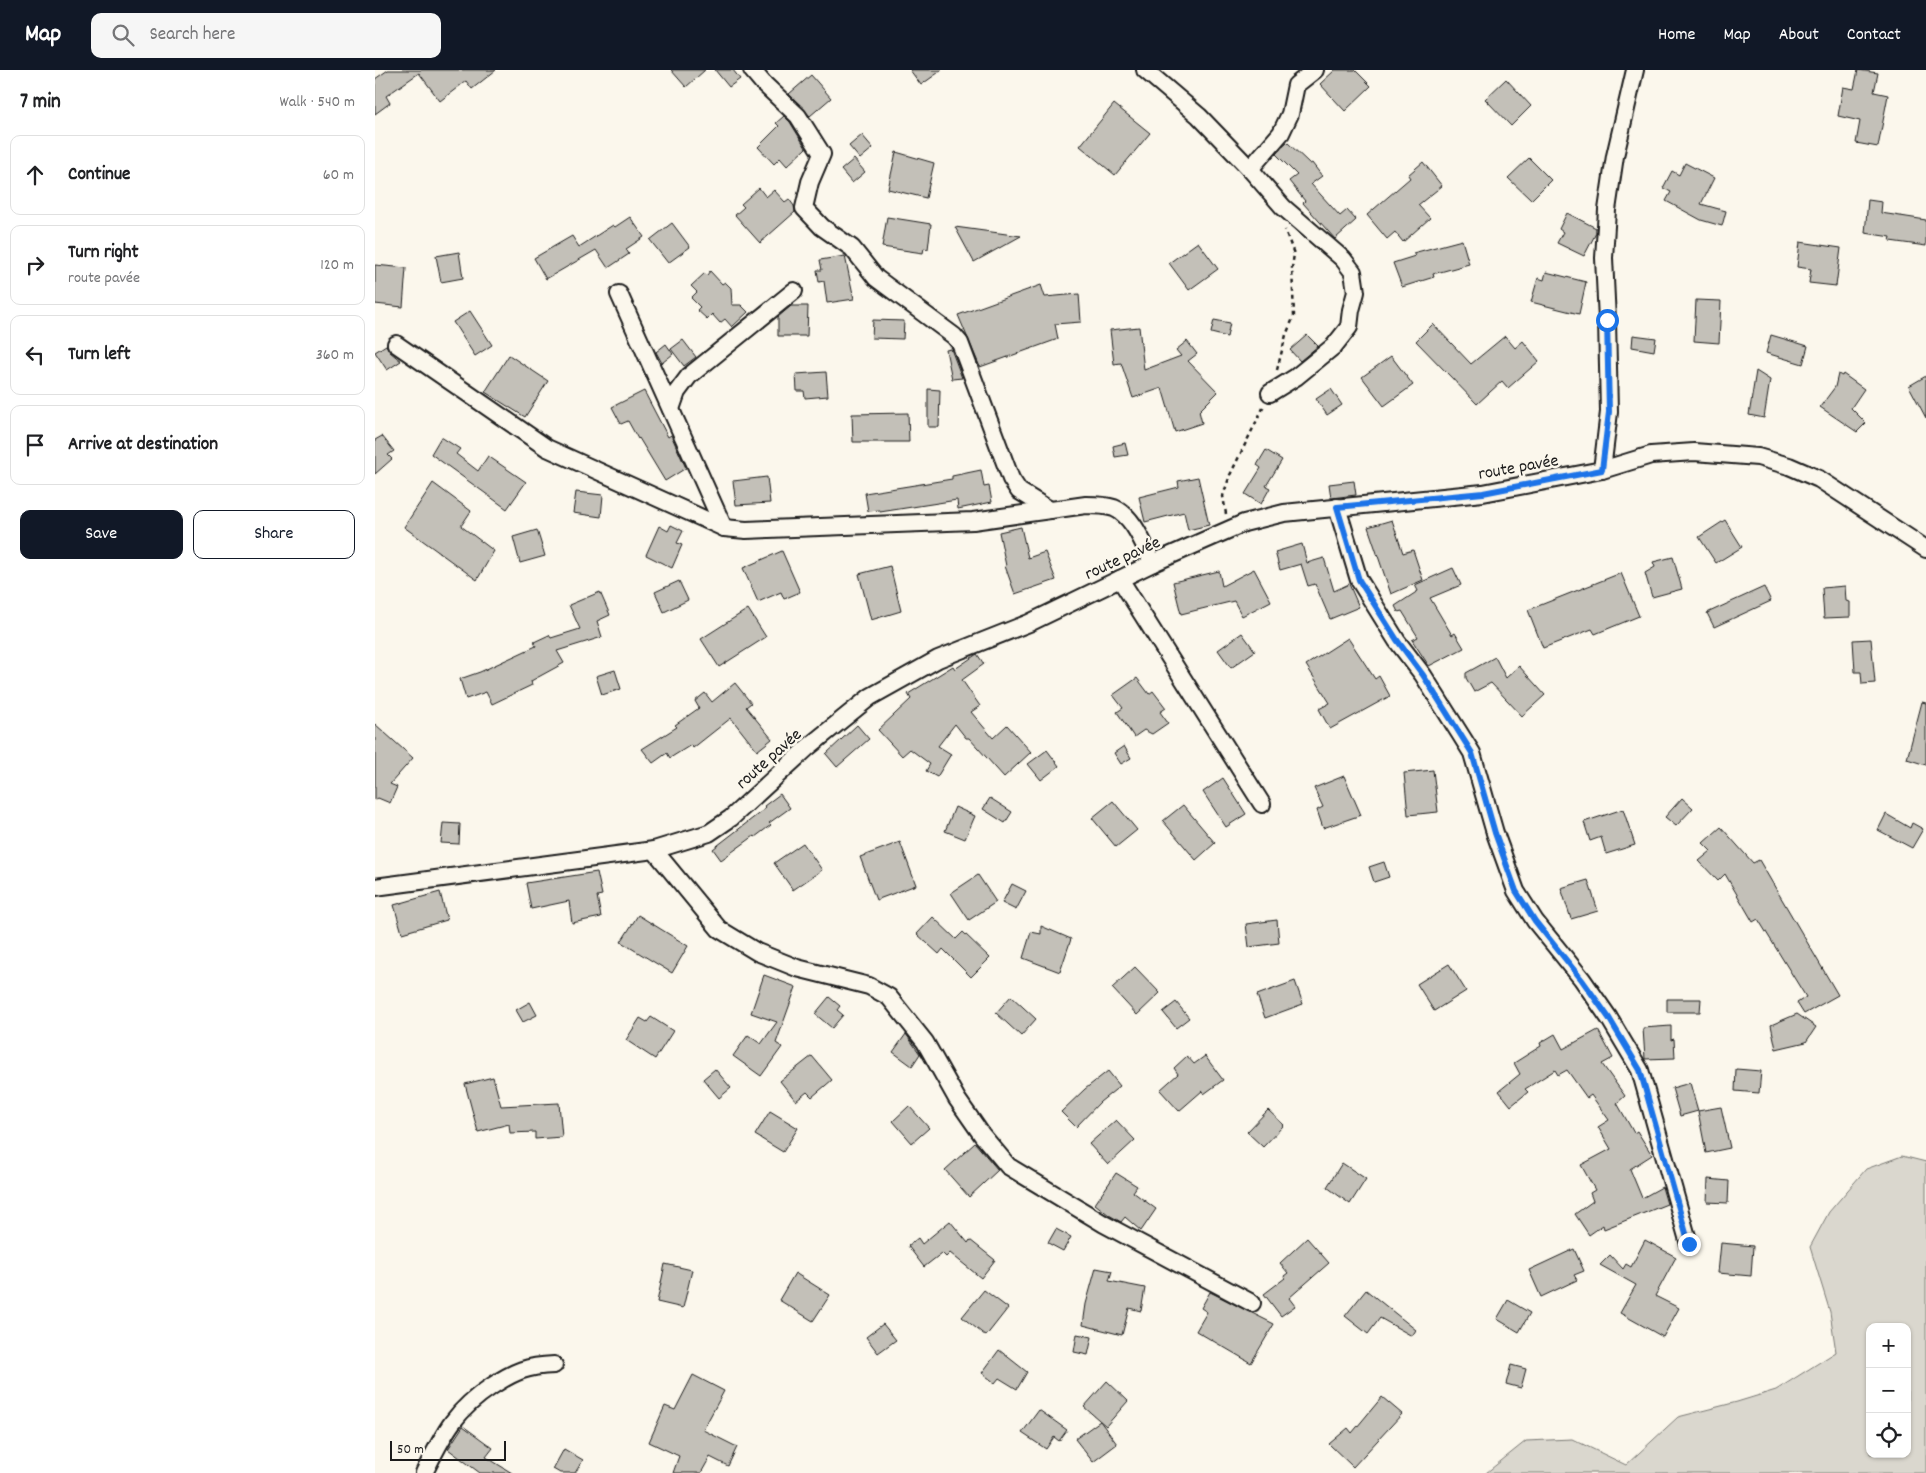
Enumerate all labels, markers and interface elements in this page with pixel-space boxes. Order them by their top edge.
search box [91,13,441,58]
text: Map [25,18,61,52]
icon: search [109,21,137,49]
text: Search here [149,22,235,49]
text: Home [1658,23,1695,48]
text: Map [1723,23,1751,48]
text: About [1779,23,1819,48]
text: Contact [1847,23,1901,48]
text: 7 min [20,88,61,118]
text: Walk · 540 m [280,91,355,114]
icon: ahead [21,161,49,189]
text: Continue [68,162,130,189]
text: 60 m [323,164,354,187]
text: Turn right [68,240,139,267]
icon: right [21,251,49,279]
text: 120 m [320,254,354,277]
text: route pavée [68,267,140,290]
route start [1596,309,1619,332]
icon: left [21,341,49,369]
text: Turn left [68,342,131,369]
text: 360 m [316,344,354,367]
icon: arrive [21,431,49,459]
text: Arrive at destination [68,432,218,459]
street label: route pavée [1476,449,1561,488]
button: Save [20,510,183,559]
button: Share [193,510,355,559]
street label: route pavée [1081,531,1165,588]
street label: route pavée [731,723,808,796]
route end [1678,1233,1701,1256]
map controls [1866,1323,1911,1458]
button: + [1866,1323,1911,1368]
button: − [1866,1368,1911,1413]
button: locate [1866,1413,1911,1458]
scale bar [390,1438,506,1461]
text: 50 m [397,1440,424,1460]

